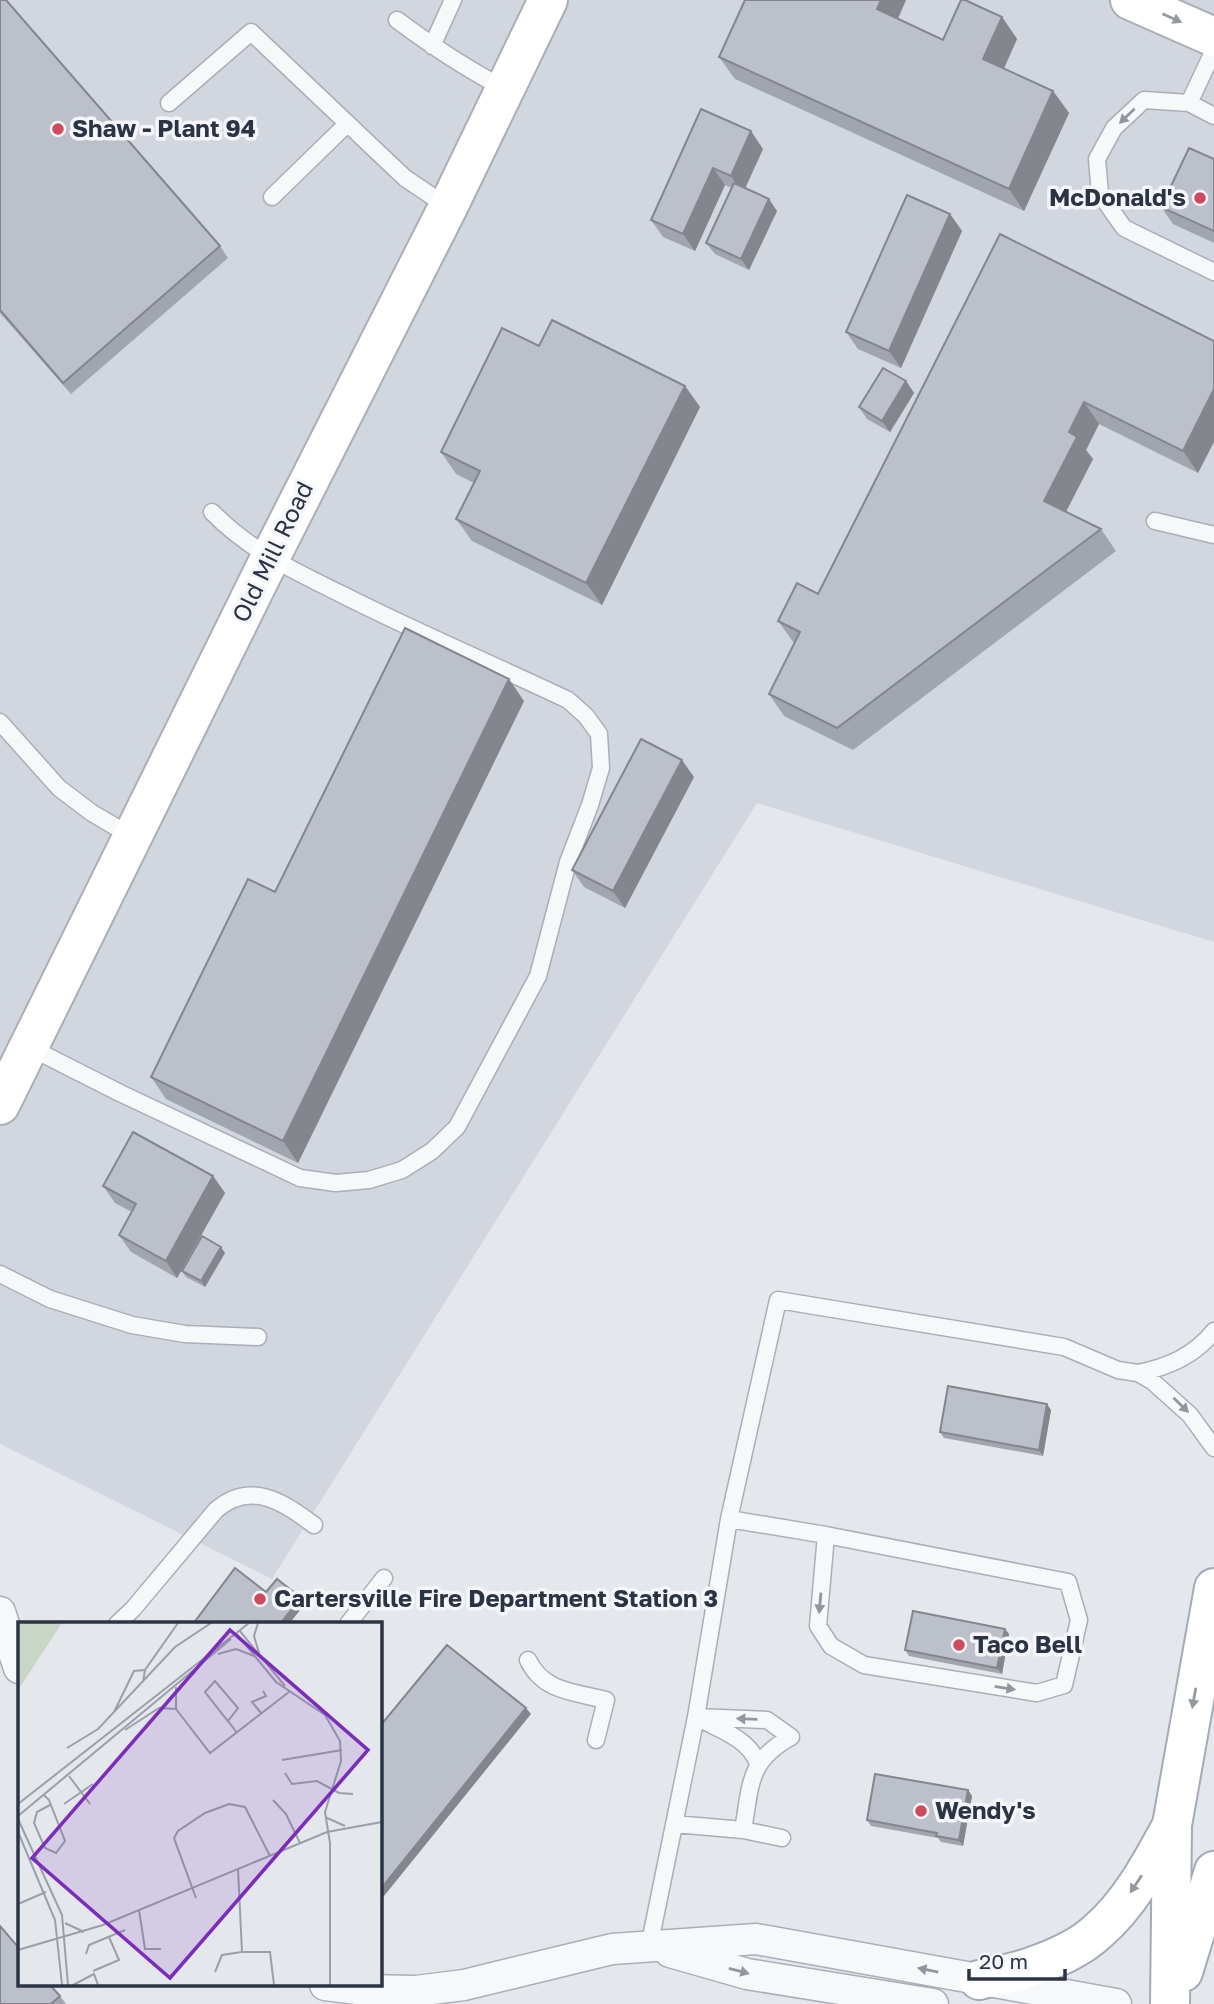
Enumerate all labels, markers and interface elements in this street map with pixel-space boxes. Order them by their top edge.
one-way arrow [1162,12,1182,24]
one-way arrow [1119,108,1136,124]
place label: Shaw - Plant 94 [72,113,256,142]
marker: Shaw - Plant 94 [50,121,66,137]
place label: McDonald's [1049,182,1186,211]
marker: McDonald's [1192,190,1208,206]
street label: Old Mill Road [225,476,318,627]
one-way arrow [1172,1397,1189,1413]
place label: Cartersville Fire Department Station 3 [274,1583,718,1612]
marker: Cartersville Fire Department Station 3 [252,1591,268,1607]
one-way arrow [814,1592,825,1614]
inset map [18,1622,382,1986]
place label: Taco Bell [973,1629,1082,1658]
marker: Taco Bell [951,1637,967,1653]
one-way arrow [994,1683,1016,1694]
one-way arrow [1189,1687,1200,1709]
one-way arrow [735,1714,757,1725]
place label: Wendy's [935,1795,1036,1824]
marker: Wendy's [913,1803,929,1819]
one-way arrow [1130,1874,1143,1894]
scale bar [969,1938,1065,1982]
text: 20 m [979,1948,1028,1974]
one-way arrow [917,1965,939,1976]
one-way arrow [728,1966,750,1977]

